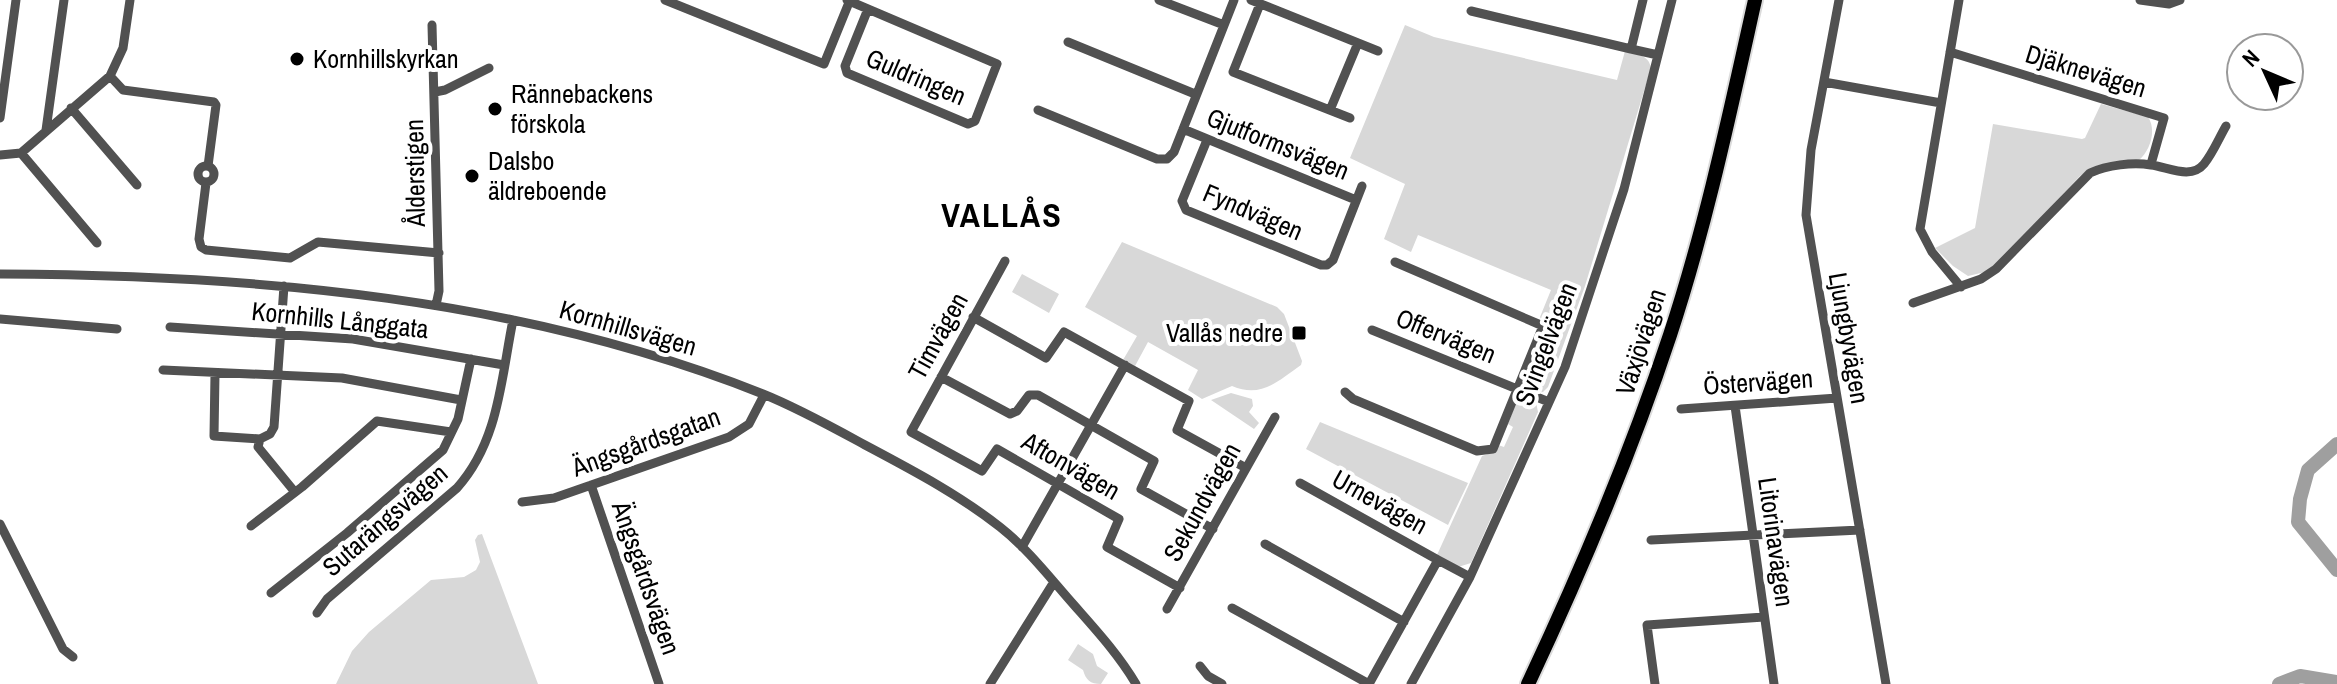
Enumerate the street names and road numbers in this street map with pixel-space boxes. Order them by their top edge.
street label: Djäknevägen [2022,36,2151,105]
street label: Guldringen [861,40,972,113]
street label: Gjutformsvägen [1202,99,1355,188]
street label: Ålderstigen [396,119,433,228]
street label: Fyndvägen [1198,175,1309,248]
street label: Ljungbyvägen [1821,270,1878,406]
street label: Svingelvägen [1506,277,1585,410]
street label: Växjövägen [1607,284,1674,399]
street label: Timvägen [899,286,976,385]
street label: Kornhillsvägen [556,291,701,364]
street label: Kornhills Långgata [250,293,430,346]
street label: Offervägen [1391,300,1501,371]
street label: Östervägen [1702,360,1814,403]
street label: Ängsgårdsgatan [566,399,725,485]
street label: Aftonvägen [1015,423,1127,508]
street label: Sekundvägen [1155,436,1248,567]
street label: Sutarängsvägen [315,455,455,584]
street label: Urnevägen [1326,461,1434,542]
street label: Litorinavägen [1750,475,1803,609]
street label: Ängsgårdsvägen [604,496,689,659]

